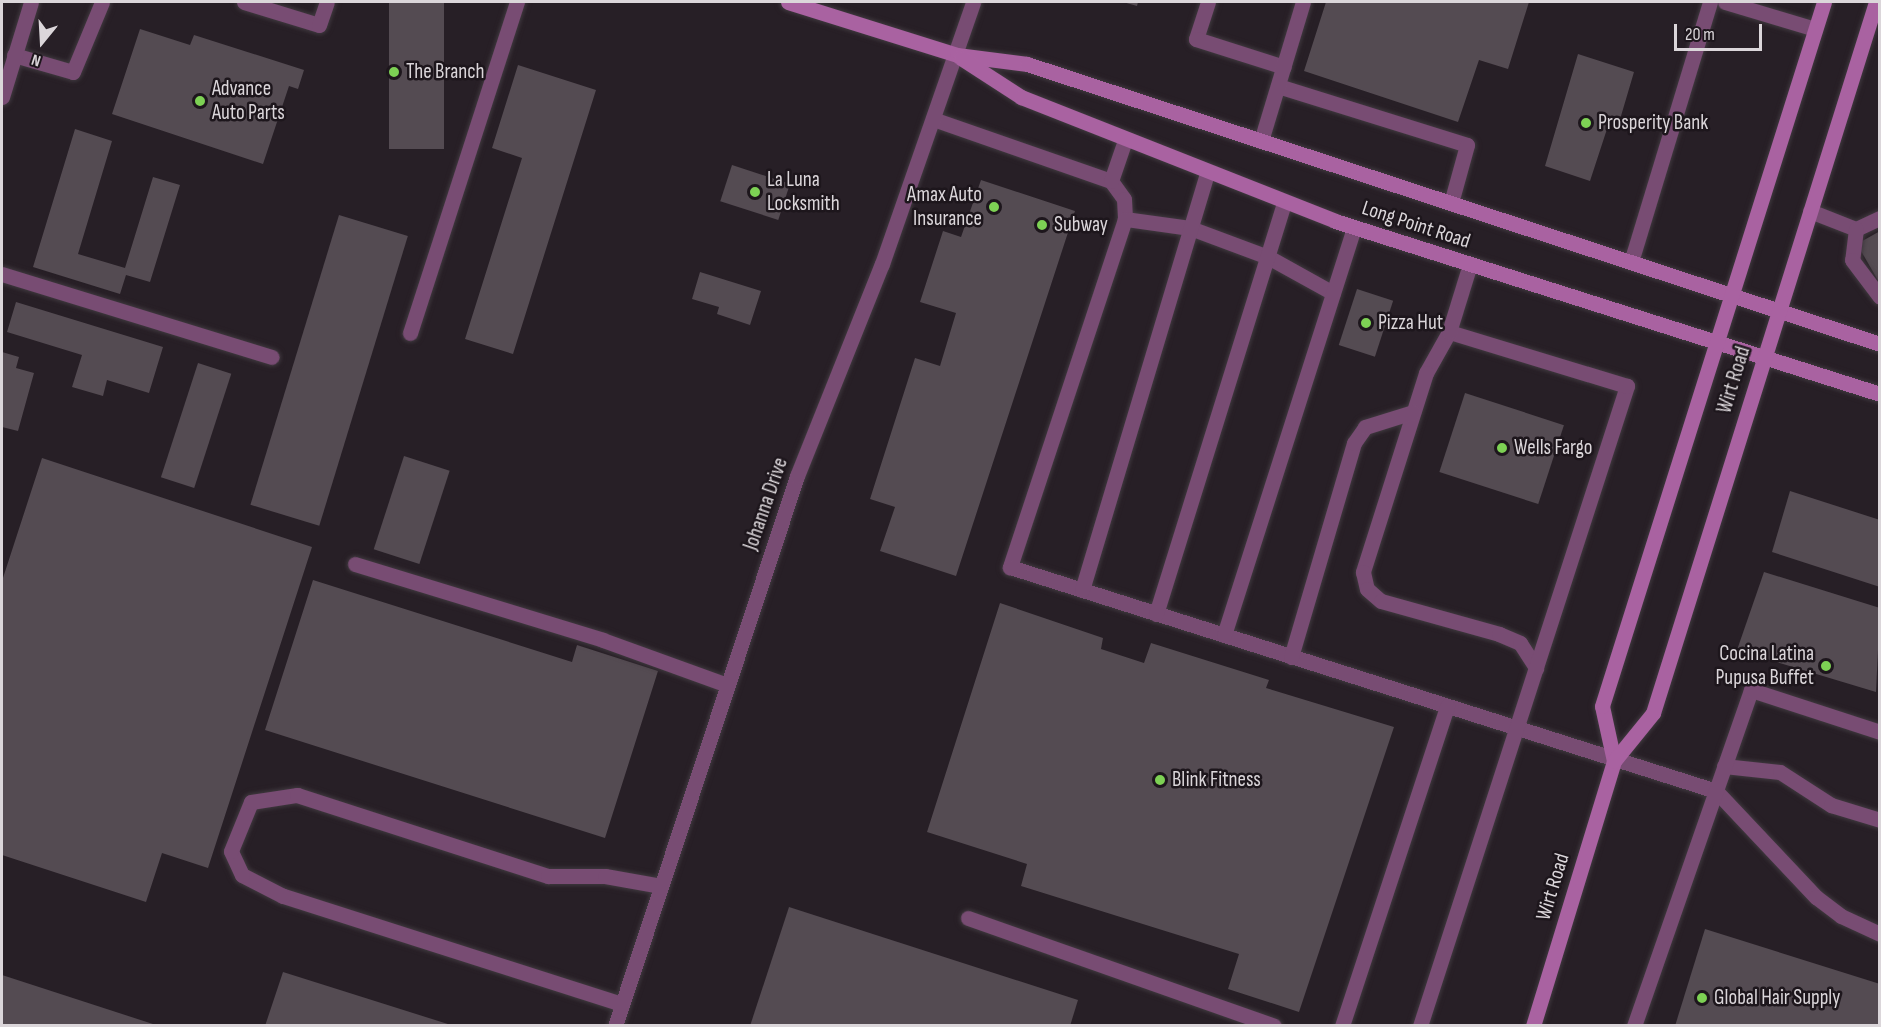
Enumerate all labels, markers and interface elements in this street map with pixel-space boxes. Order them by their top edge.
north arrow [12,12,72,72]
scale bar [1677,12,1766,50]
text: 20 m [1685,24,1715,45]
text: N [29,49,43,70]
place label: The Branch [406,59,485,85]
marker: The Branch [387,65,401,79]
place label: Advance Auto Parts [212,76,285,126]
marker: Advance Auto Parts [193,94,207,108]
place label: Prosperity Bank [1598,110,1708,136]
marker: Prosperity Bank [1579,116,1593,130]
place label: La Luna Locksmith [767,167,840,217]
place label: Amax Auto Insurance [907,182,982,232]
marker: La Luna Locksmith [748,185,762,199]
street label: Long Point Road [1359,196,1473,254]
marker: Amax Auto Insurance [987,200,1001,214]
place label: Subway [1054,212,1108,238]
marker: Subway [1035,218,1049,232]
place label: Pizza Hut [1378,310,1443,336]
marker: Pizza Hut [1359,316,1373,330]
street label: Wirt Road [1712,344,1756,416]
place label: Wells Fargo [1514,435,1593,461]
marker: Wells Fargo [1495,441,1509,455]
street label: Johanna Drive [738,454,794,554]
place label: Cocina Latina Pupusa Buffet [1716,641,1814,691]
marker: Cocina Latina Pupusa Buffet [1819,659,1833,673]
place label: Blink Fitness [1172,767,1261,793]
marker: Blink Fitness [1153,773,1167,787]
street label: Wirt Road [1531,851,1575,923]
place label: Global Hair Supply [1714,985,1840,1011]
marker: Global Hair Supply [1695,991,1709,1005]

